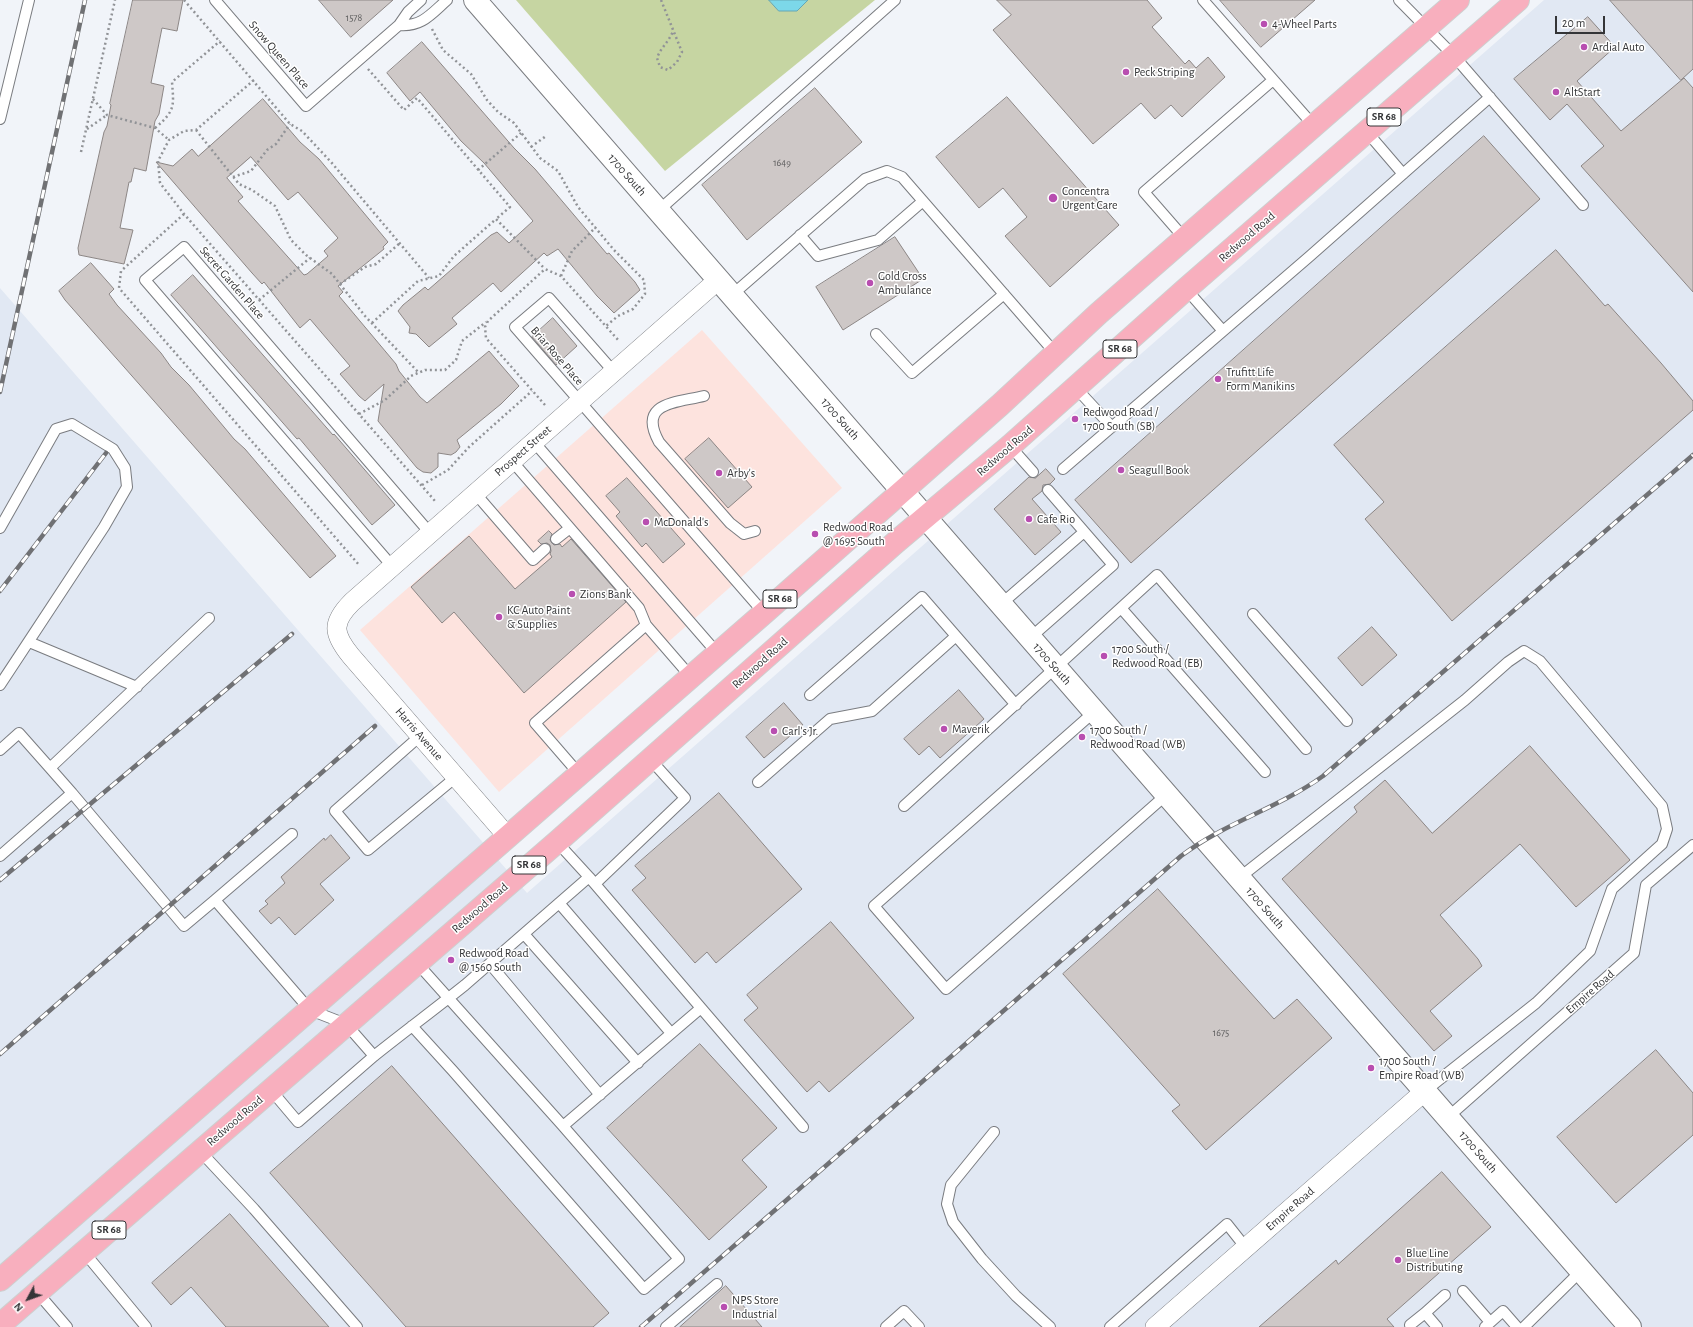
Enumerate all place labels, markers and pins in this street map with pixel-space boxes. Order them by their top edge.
place label: 4-Wheel Parts [1272,17,1337,31]
marker: 4-Wheel Parts [1259,19,1269,29]
place label: Ardial Auto [1592,40,1645,54]
marker: Ardial Auto [1579,42,1589,52]
place label: Peck Striping [1134,65,1195,79]
marker: Peck Striping [1121,67,1131,77]
place label: AltStart [1564,85,1600,99]
marker: AltStart [1551,87,1561,97]
place label: Concentra Urgent Care [1062,184,1118,212]
marker: Concentra Urgent Care [1047,192,1059,204]
place label: Gold Cross Ambulance [878,269,931,297]
marker: Gold Cross Ambulance [865,278,875,288]
place label: Trufitt Life Form Manikins [1226,365,1295,393]
marker: Trufitt Life Form Manikins [1213,374,1223,384]
place label: Redwood Road / 1700 South (SB) [1083,405,1158,433]
marker: Redwood Road / 1700 South (SB) [1070,414,1080,424]
place label: Seagull Book [1129,463,1189,477]
marker: Seagull Book [1116,465,1126,475]
place label: Arby's [727,466,755,480]
marker: Arby's [714,468,724,478]
place label: Cafe Rio [1037,512,1075,526]
marker: Cafe Rio [1024,514,1034,524]
place label: McDonald's [654,515,708,529]
marker: McDonald's [641,517,651,527]
place label: Redwood Road @ 1695 South [823,520,893,548]
marker: Redwood Road @ 1695 South [810,529,820,539]
place label: Zions Bank [580,587,631,601]
marker: Zions Bank [567,589,577,599]
place label: KC Auto Paint & Supplies [507,603,570,631]
marker: KC Auto Paint & Supplies [494,612,504,622]
place label: 1700 South / Redwood Road (EB) [1112,642,1203,670]
marker: 1700 South / Redwood Road (EB) [1099,651,1109,661]
place label: Maverik [952,722,989,736]
place label: 1700 South / Redwood Road (WB) [1090,723,1186,751]
place label: Carl's Jr. [782,724,818,738]
marker: Maverik [939,724,949,734]
marker: Carl's Jr. [769,726,779,736]
marker: 1700 South / Redwood Road (WB) [1077,732,1087,742]
place label: Redwood Road @ 1560 South [459,946,529,974]
marker: Redwood Road @ 1560 South [446,955,456,965]
place label: 1700 South / Empire Road (WB) [1379,1054,1465,1082]
marker: 1700 South / Empire Road (WB) [1366,1063,1376,1073]
place label: Blue Line Distributing [1406,1246,1463,1274]
marker: Blue Line Distributing [1393,1255,1403,1265]
place label: NPS Store Industrial [732,1293,779,1321]
marker: NPS Store Industrial [719,1302,729,1312]

